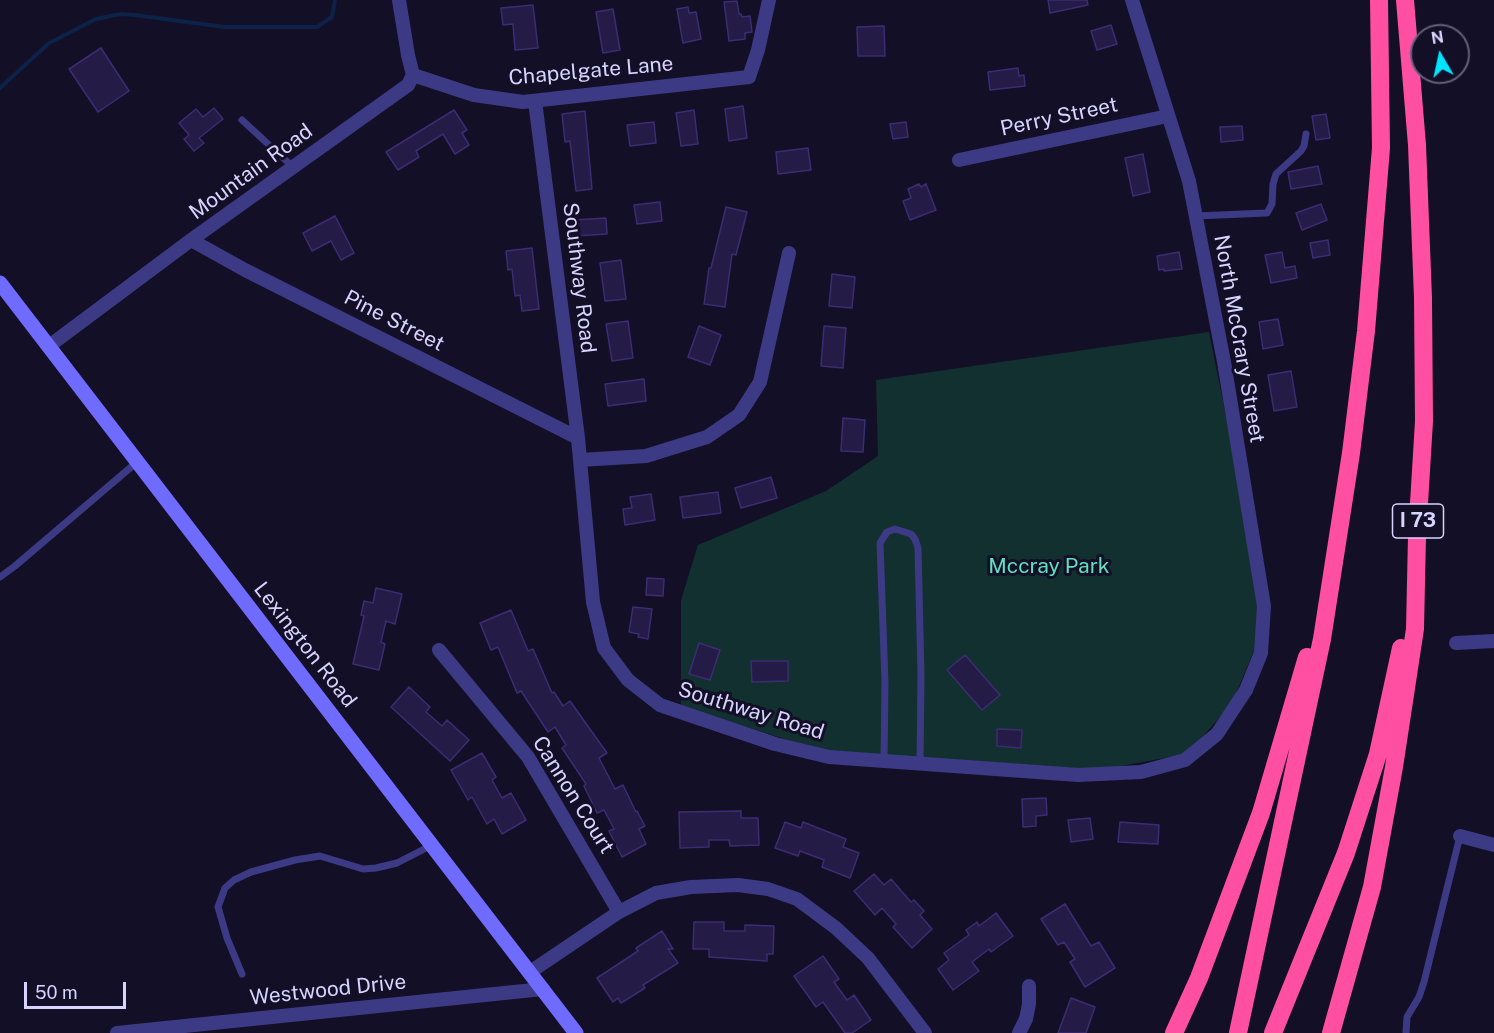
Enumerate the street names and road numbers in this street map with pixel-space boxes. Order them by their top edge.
street label: Chapelgate Lane [508,51,674,91]
street label: Perry Street [998,92,1120,142]
street label: Mountain Road [184,119,318,225]
street label: Southway Road [557,201,601,355]
street label: North McCrary Street [1208,233,1270,445]
street label: Pine Street [340,285,448,357]
road number: I 73 [1392,504,1444,538]
street label: Lexington Road [248,577,362,713]
street label: Southway Road [675,677,827,745]
street label: Cannon Court [527,732,619,858]
street label: Westwood Drive [248,969,408,1011]

